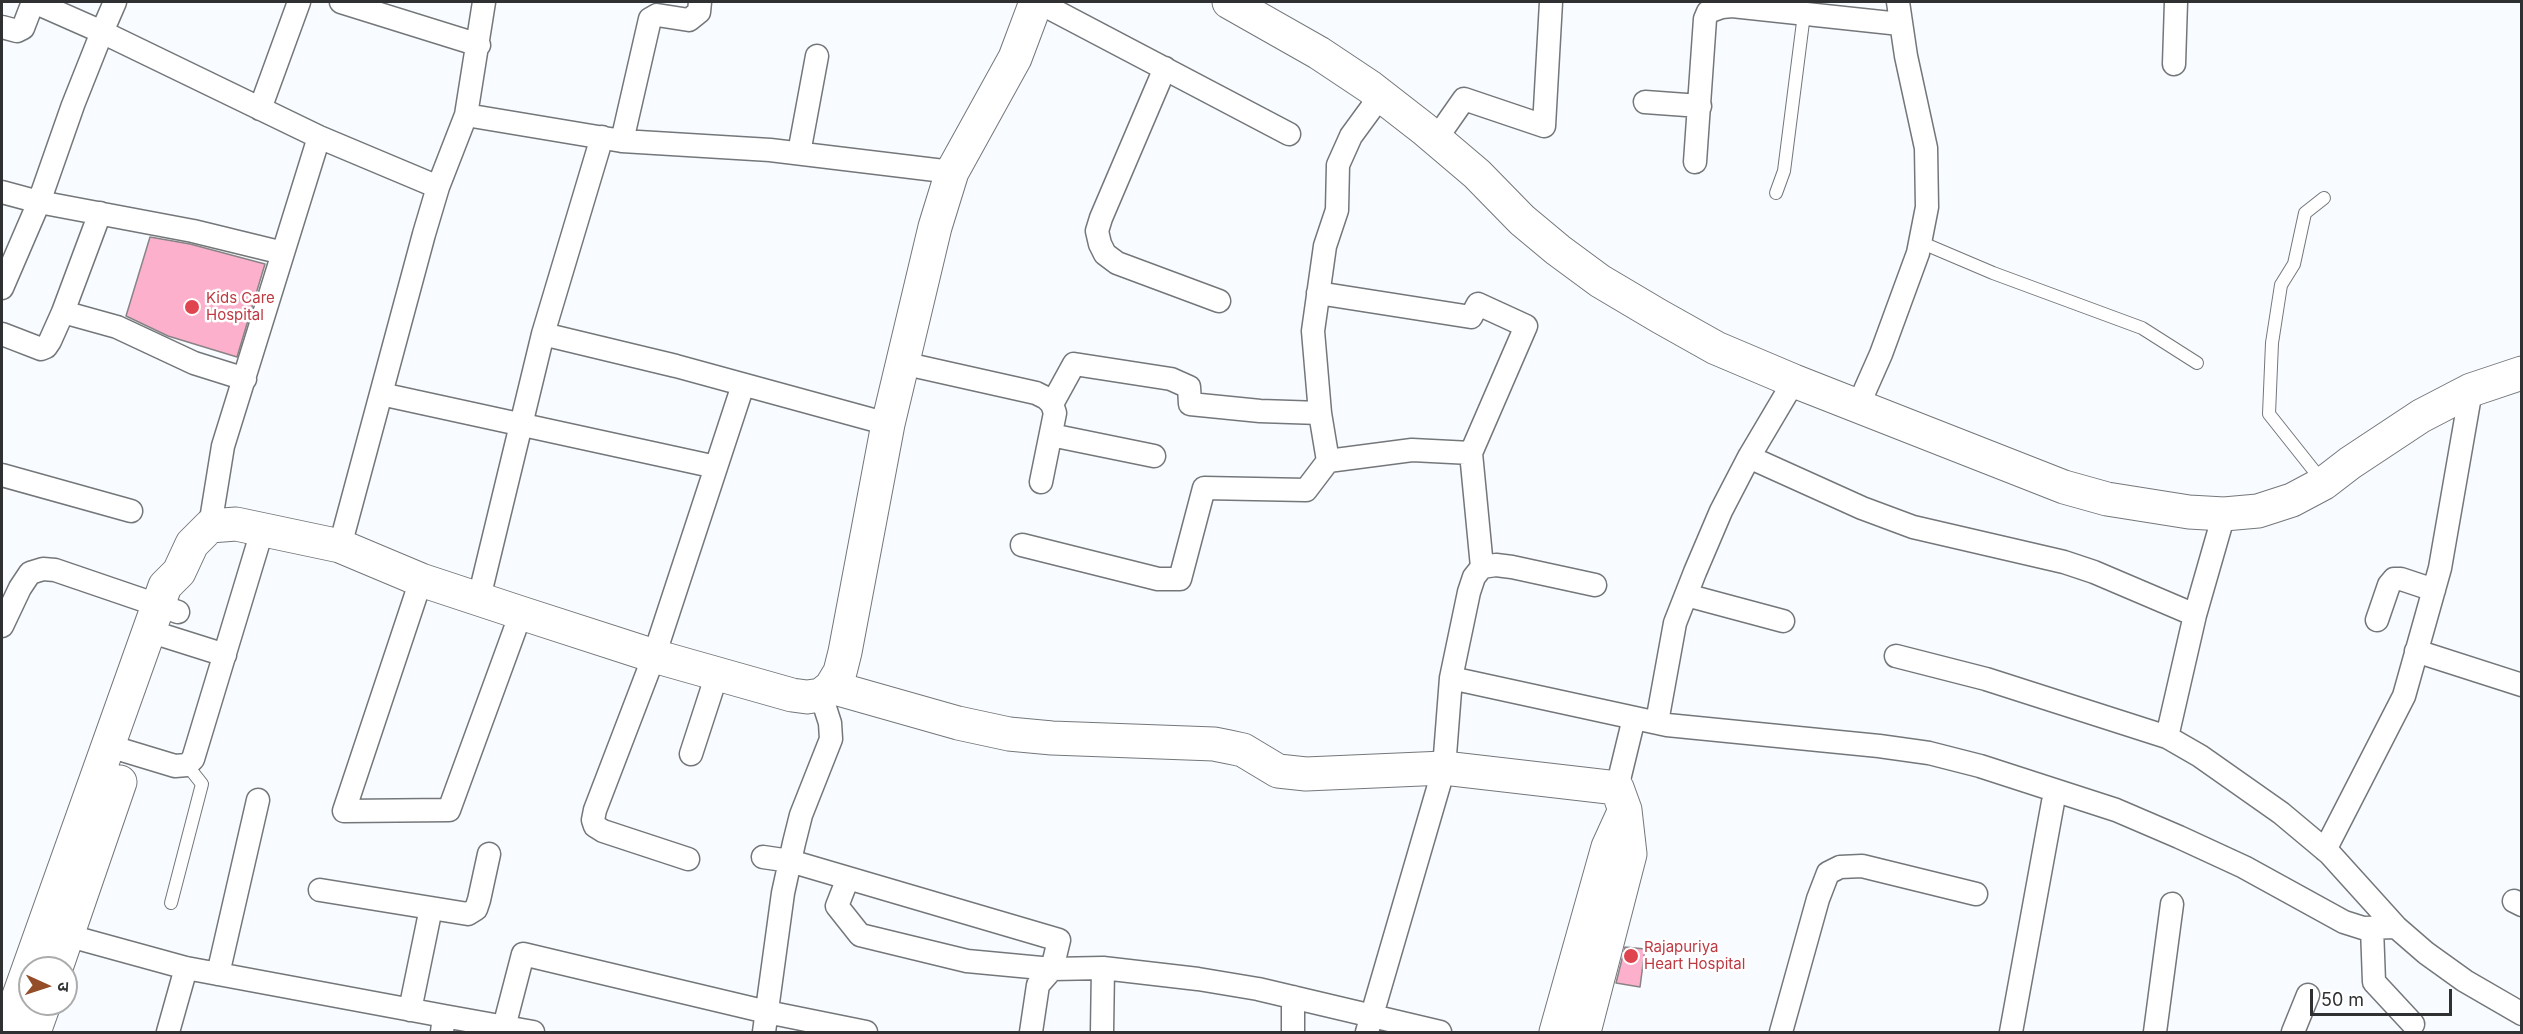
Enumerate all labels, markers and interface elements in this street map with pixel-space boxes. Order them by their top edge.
place label: Kids Care Hospital [206,289,275,324]
marker: Kids Care Hospital [183,298,201,316]
place label: Rajapuriya Heart Hospital [1644,938,1745,973]
marker: Rajapuriya Heart Hospital [1622,947,1640,965]
north arrow [18,956,78,1016]
scale bar [2313,977,2456,1015]
text: उ [54,982,74,992]
text: 50 m [2321,989,2364,1010]

